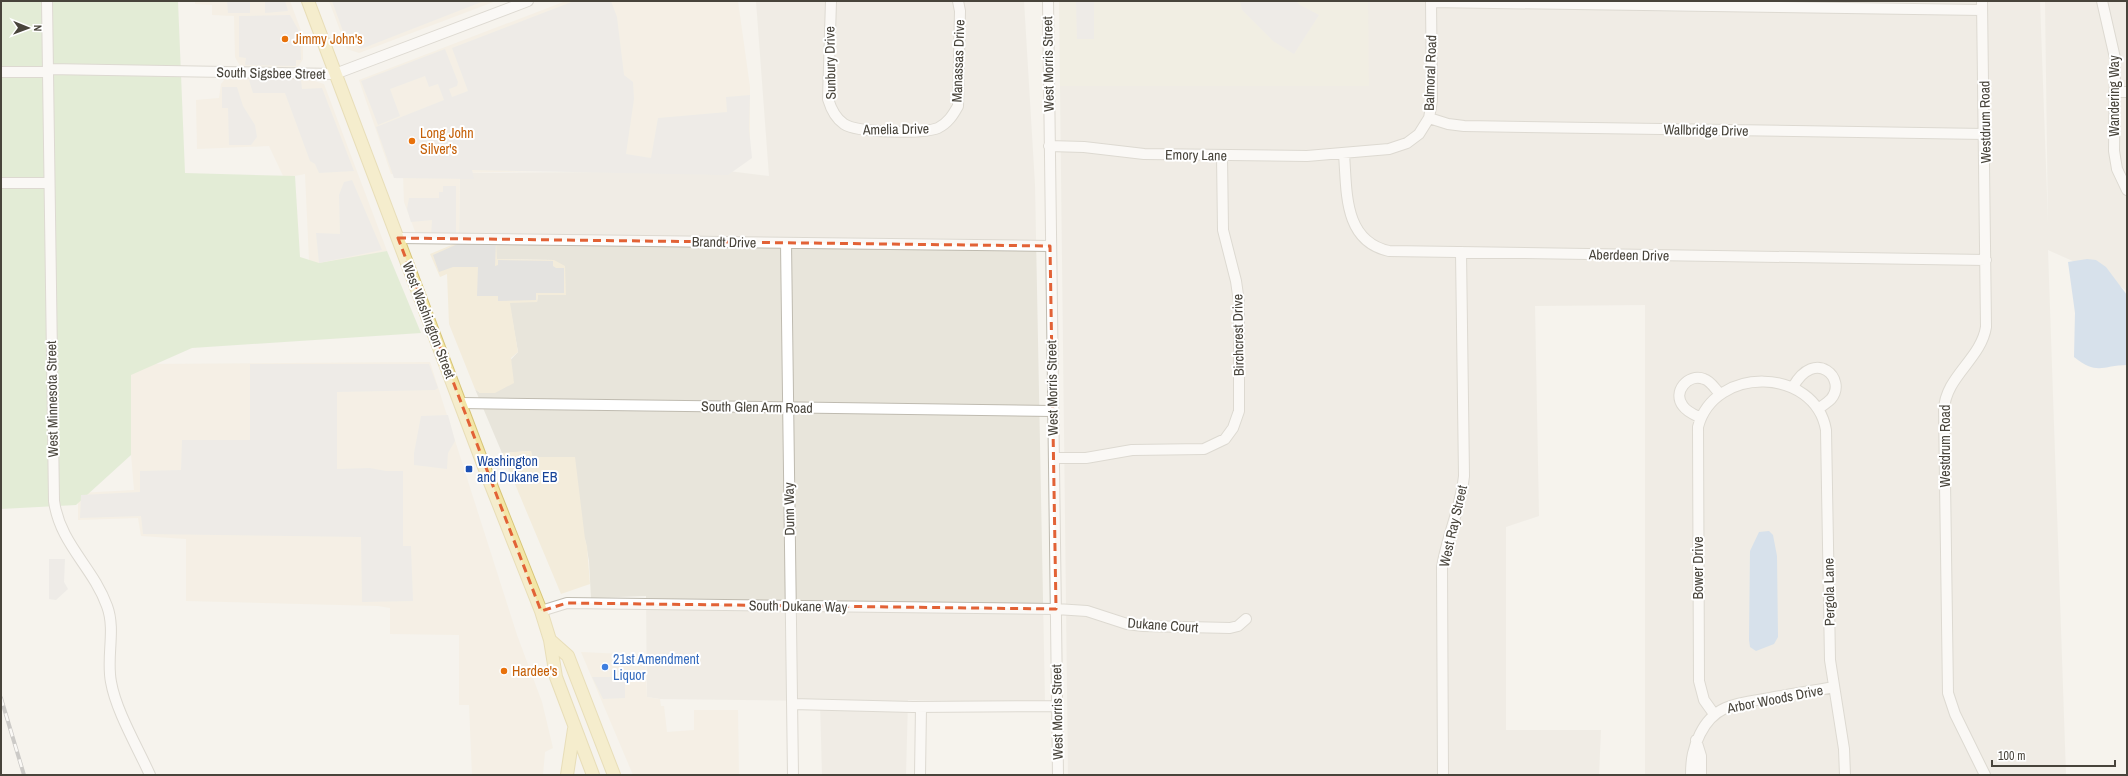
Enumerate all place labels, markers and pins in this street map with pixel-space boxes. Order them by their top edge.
place label: Jimmy John's [293,30,363,48]
marker: Jimmy John's [280,34,290,44]
place label: Long John Silver's [420,124,474,158]
marker: Long John Silver's [407,136,417,146]
place label: Washington and Dukane EB [477,452,558,486]
marker: Washington and Dukane EB [464,464,474,474]
place label: 21st Amendment Liquor [613,650,699,684]
place label: Hardee's [512,662,558,680]
marker: 21st Amendment Liquor [600,662,610,672]
marker: Hardee's [499,666,509,676]

